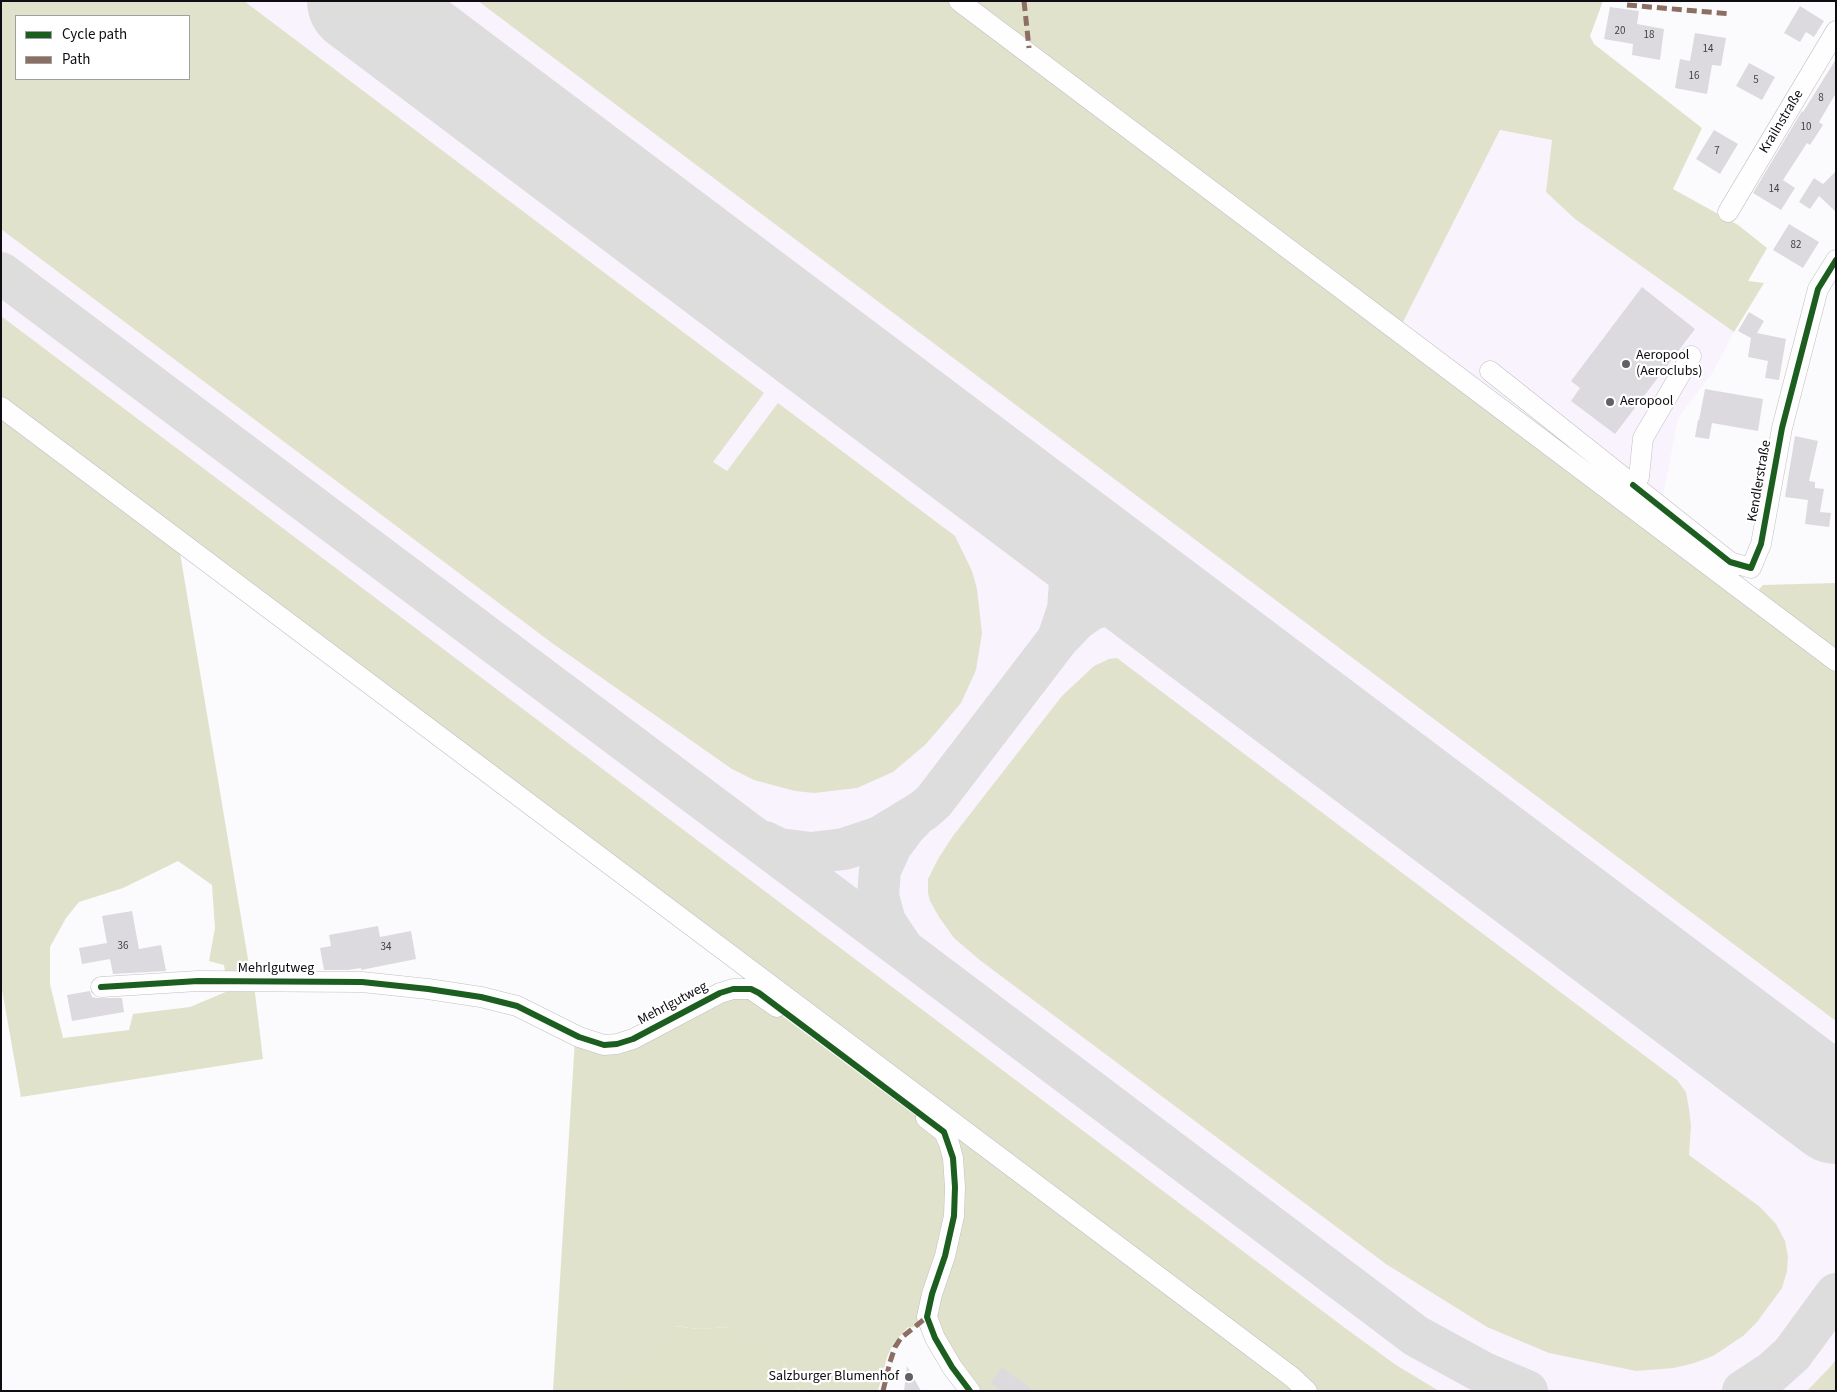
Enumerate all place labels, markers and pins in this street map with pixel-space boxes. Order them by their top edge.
place label: Aeropool (Aeroclubs) [1636,348,1702,381]
marker: Aeropool (Aeroclubs) [1620,358,1632,370]
place label: Aeropool [1620,394,1673,410]
marker: Aeropool [1604,396,1616,408]
place label: Salzburger Blumenhof [769,1369,899,1385]
marker: Salzburger Blumenhof [903,1371,915,1383]

